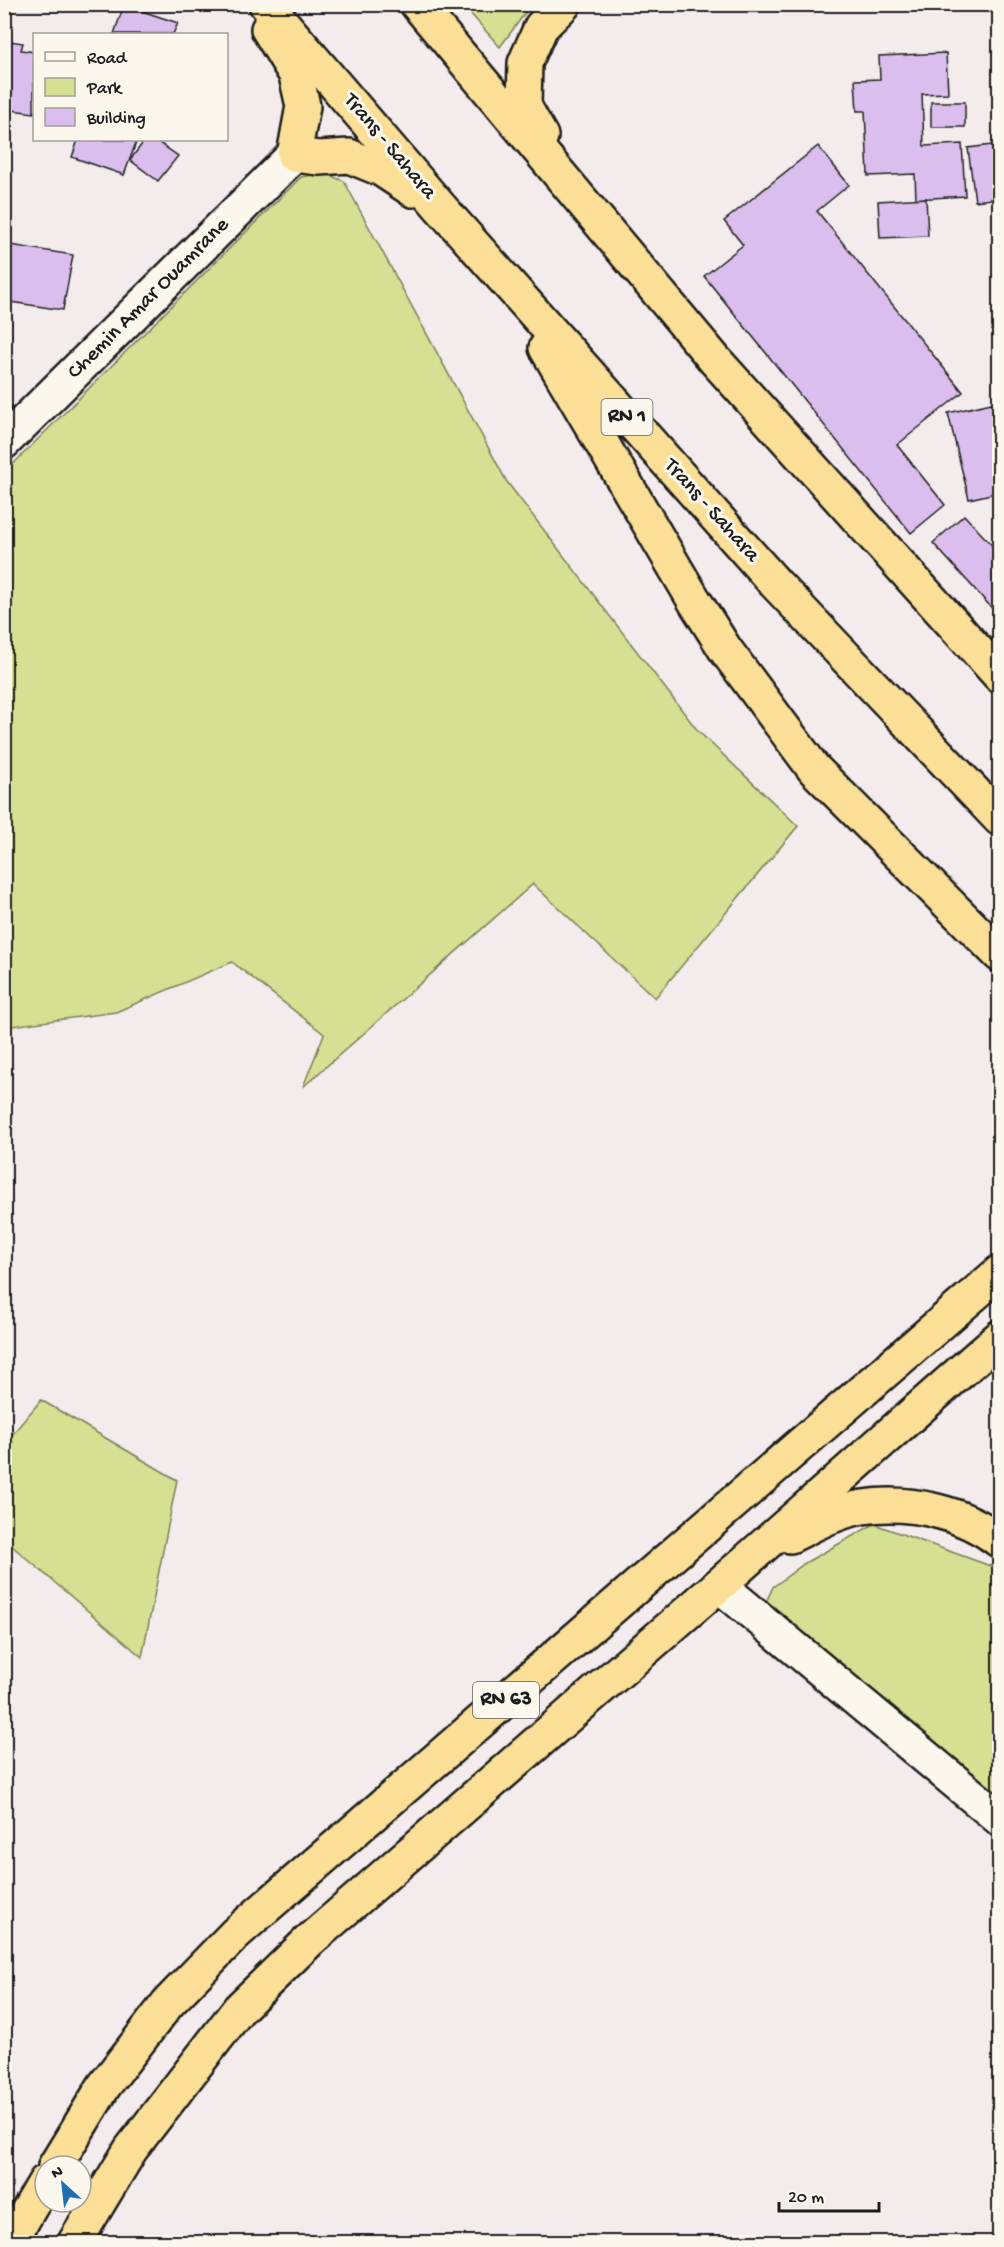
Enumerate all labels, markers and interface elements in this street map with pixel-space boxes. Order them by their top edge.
legend [33,33,228,141]
text: Road [87,49,128,70]
text: Park [86,79,123,100]
street label: Trans - Sahara [336,87,442,206]
text: Building [86,109,146,130]
street label: Chemin Amar Ouamrane [63,212,236,385]
road number: RN 1 [602,399,652,435]
street label: Trans - Sahara [656,452,765,569]
road number: RN 63 [473,1682,539,1718]
north arrow [33,2154,93,2214]
text: N [49,2163,67,2185]
scale bar [779,2175,880,2213]
text: 20 m [788,2188,824,2209]

